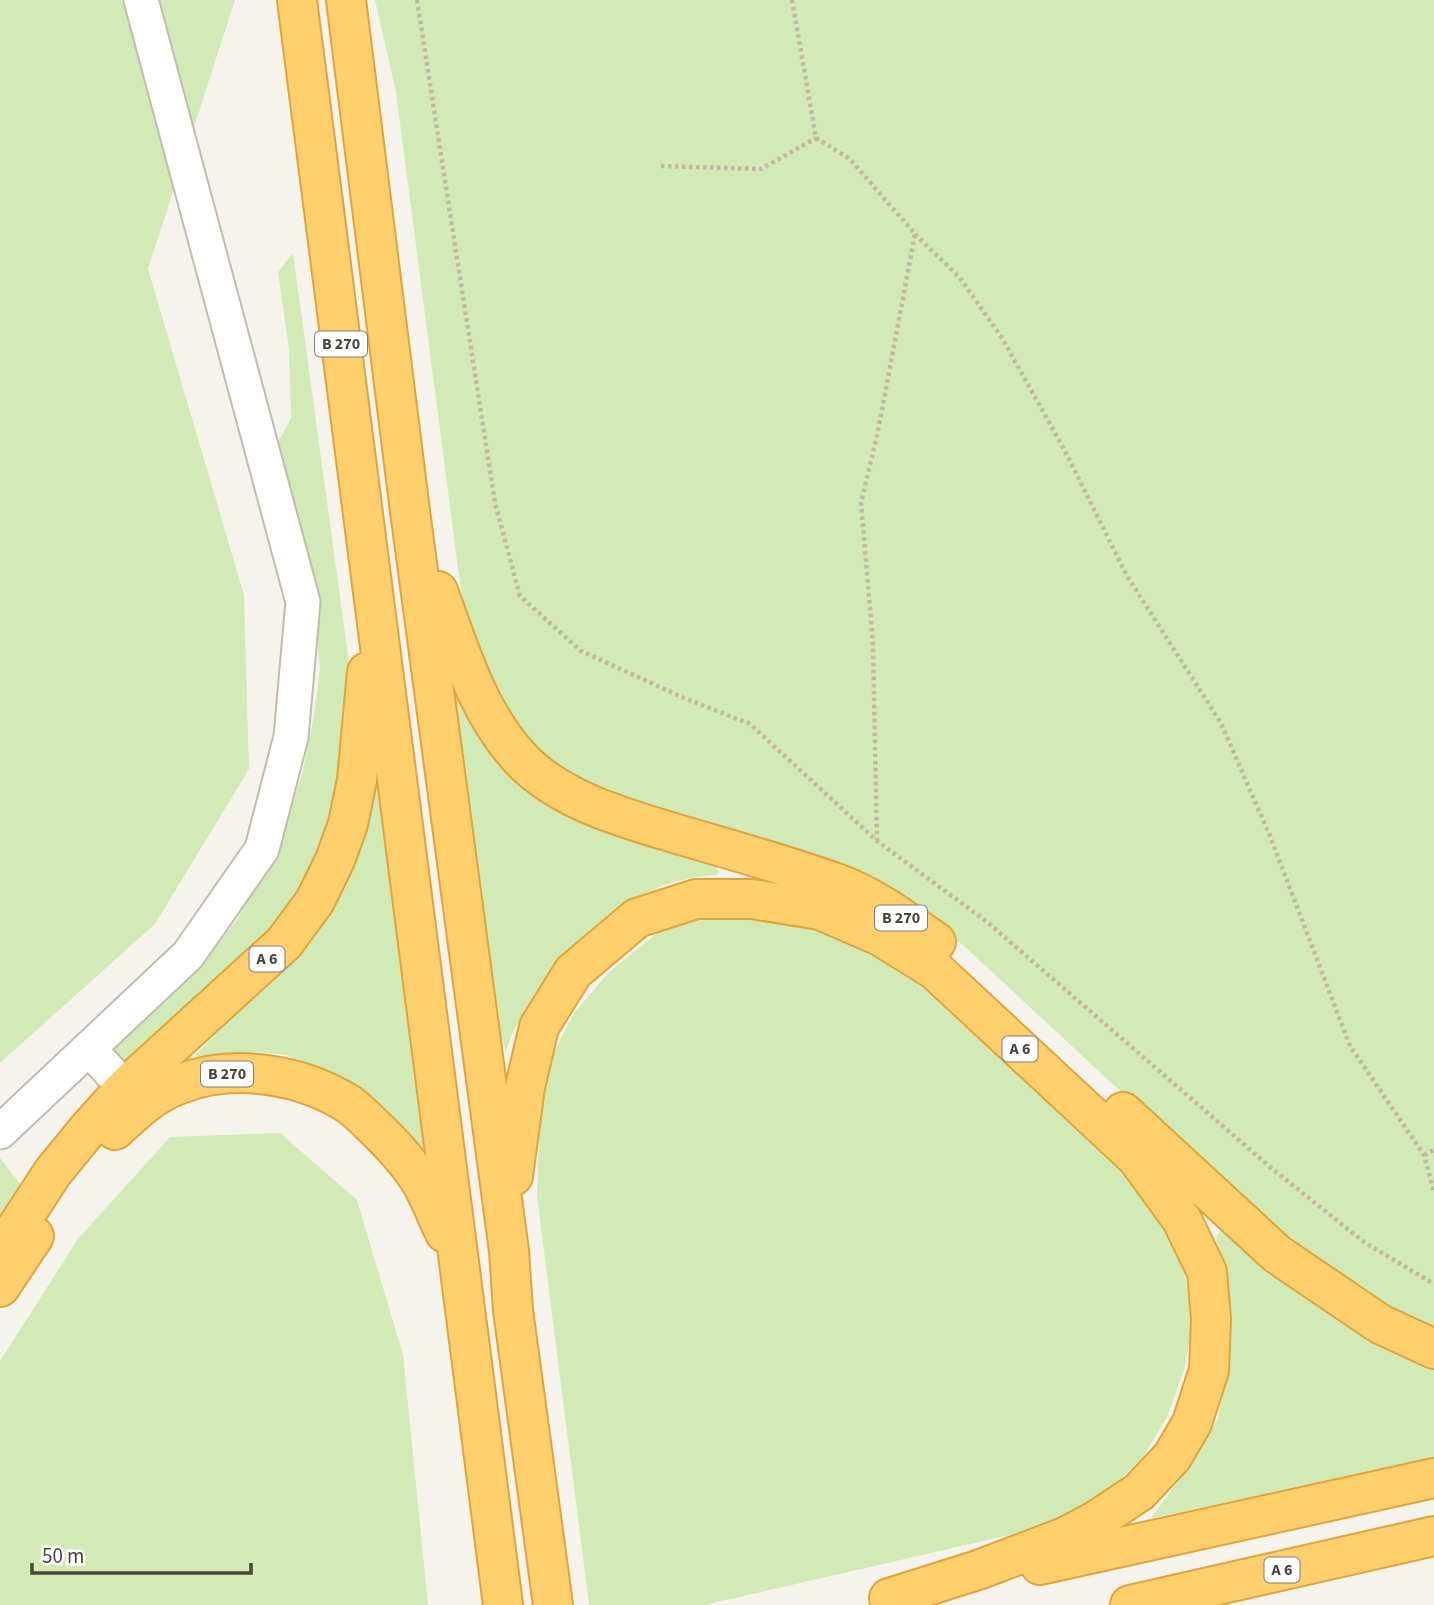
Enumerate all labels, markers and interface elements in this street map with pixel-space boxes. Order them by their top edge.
road number: B 270 [315,332,367,356]
road number: B 270 [875,906,927,930]
road number: A 6 [250,946,284,972]
road number: A 6 [1002,1036,1038,1062]
road number: B 270 [201,1062,253,1086]
scale bar [32,1532,250,1576]
text: 50 m [42,1541,84,1571]
road number: A 6 [1264,1558,1300,1582]

